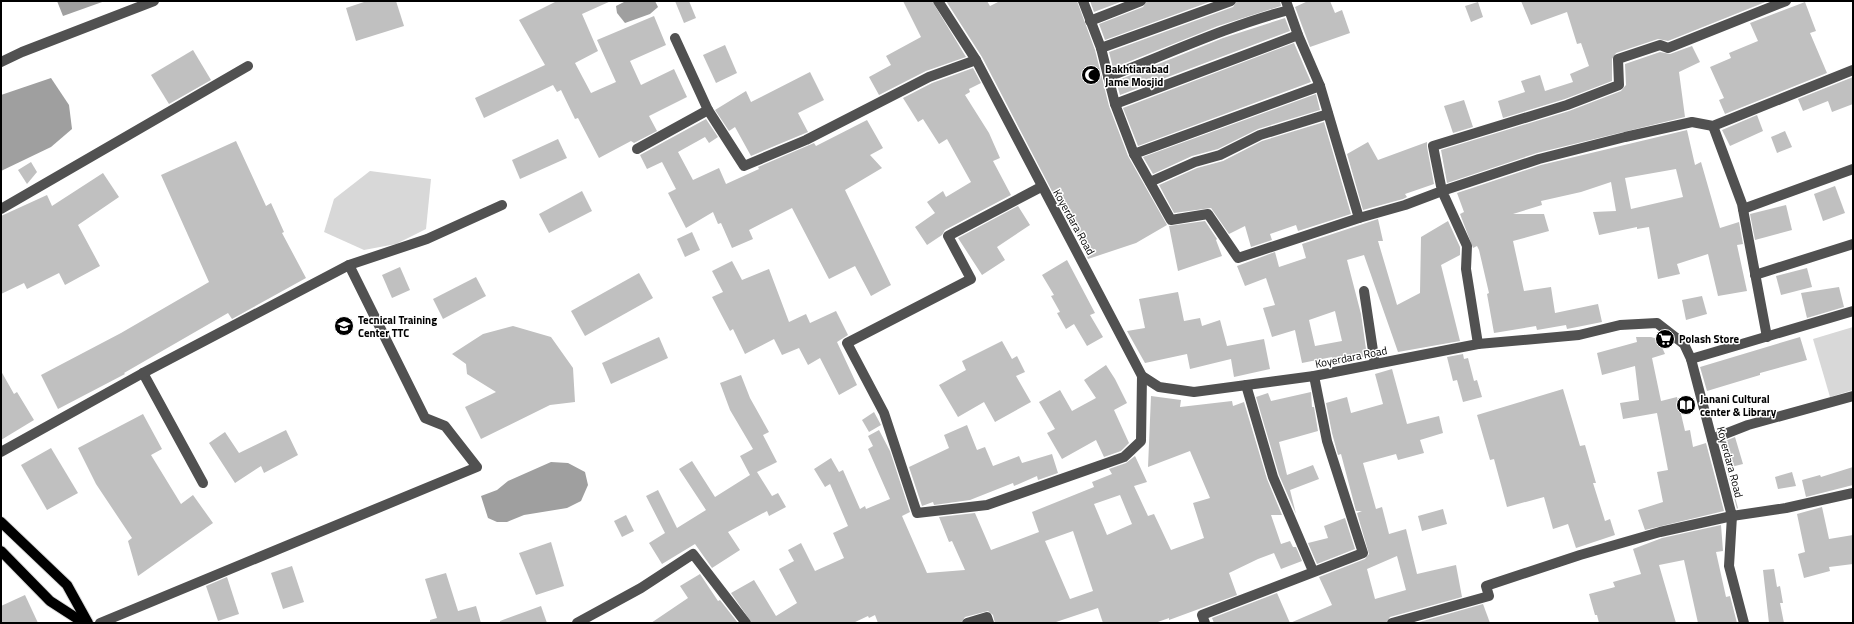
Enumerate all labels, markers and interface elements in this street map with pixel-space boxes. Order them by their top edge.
place label: Bakhtiarabad Jame Mosjid [1105,61,1169,90]
mosque icon: Bakhtiarabad Jame Mosjid [1080,64,1102,86]
street label: Koyerdara Road [1049,186,1099,258]
place label: Tecnical Training Center TTC [358,312,437,341]
school or university icon: Tecnical Training Center TTC [333,315,355,337]
supermarket icon: Polash Store [1654,328,1676,350]
place label: Polash Store [1679,331,1739,347]
street label: Koyerdara Road [1314,342,1389,372]
place label: Janani Cultural center & Library [1700,391,1777,420]
library icon: Janani Cultural center & Library [1675,394,1697,416]
street label: Koyerdara Road [1713,425,1747,500]

